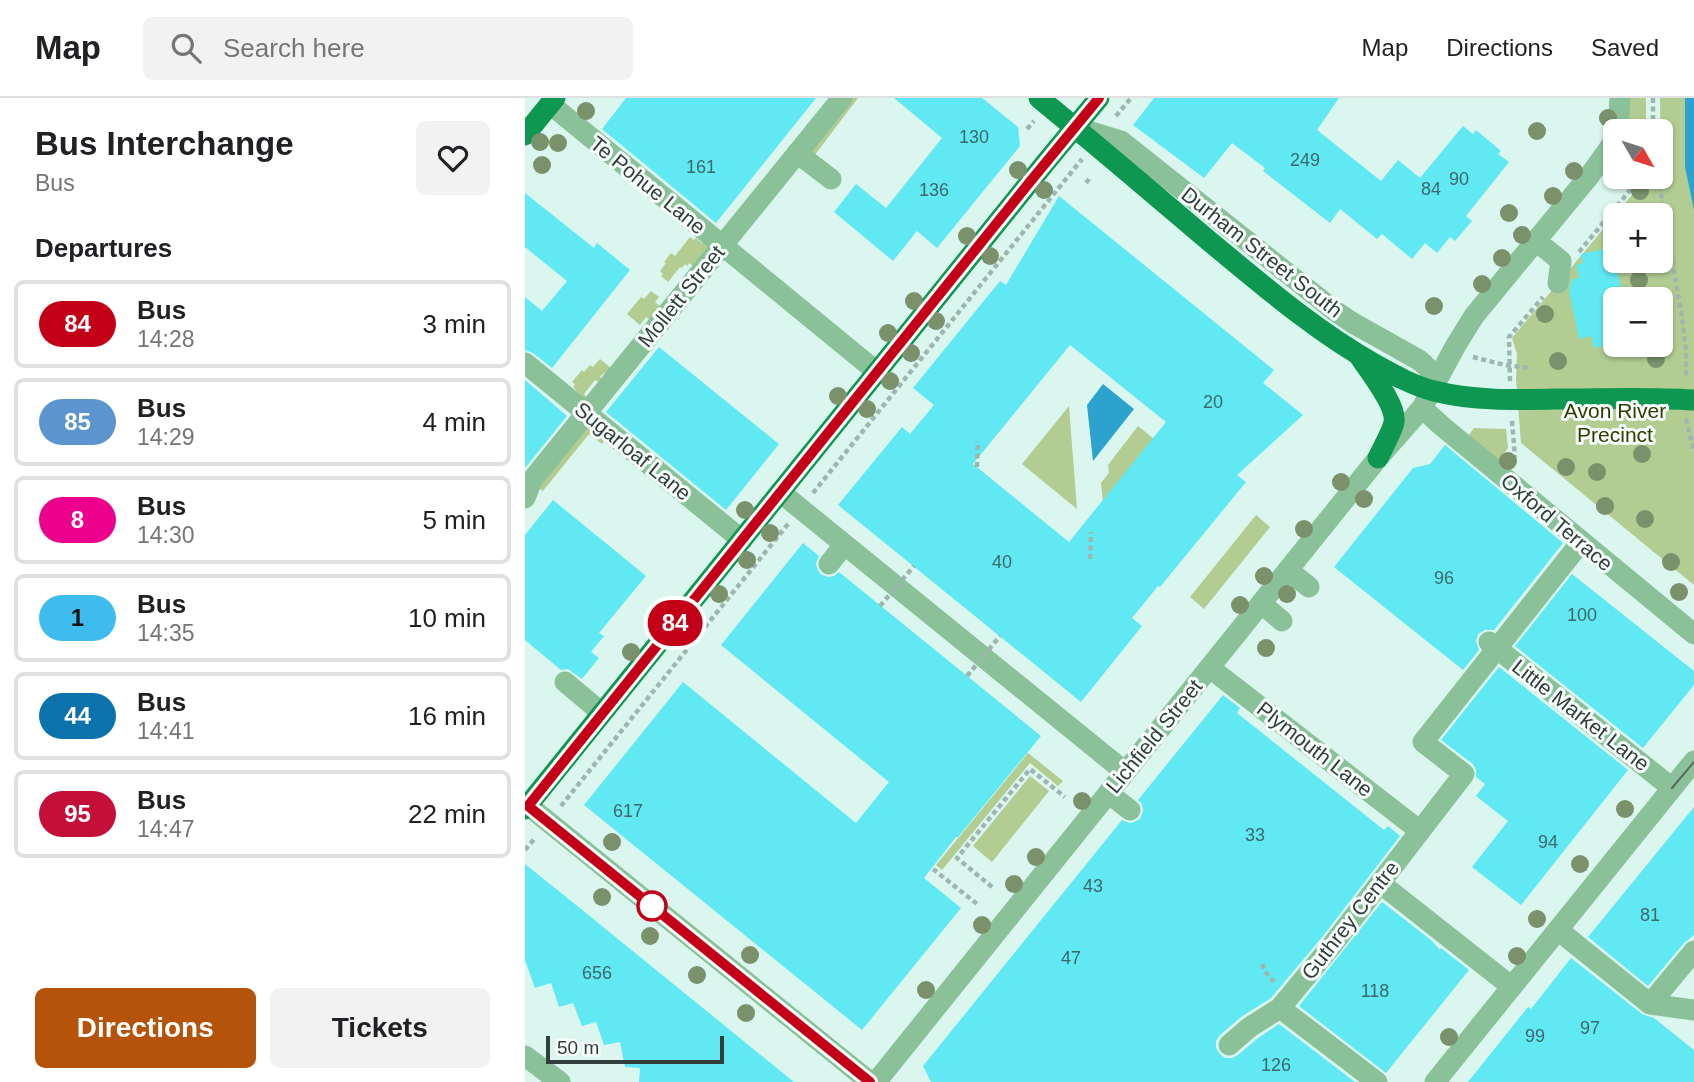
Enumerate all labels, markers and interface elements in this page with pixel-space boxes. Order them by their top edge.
search box [143,17,633,80]
text: Map [35,29,101,66]
icon: search [167,29,205,67]
text: Search here [223,33,365,63]
text: Map [1362,34,1408,61]
text: Directions [1446,34,1553,61]
text: Saved [1591,34,1659,61]
north arrow [1603,119,1673,189]
map controls [1603,119,1673,357]
button: heart [416,121,490,195]
text: Bus Interchange [35,125,294,162]
house number: 130 [959,127,989,147]
street label: Te Pohue Lane [586,132,710,238]
house number: 249 [1290,150,1320,170]
house number: 161 [686,157,716,177]
house number: 90 [1449,169,1469,189]
text: Bus [35,170,75,196]
house number: 84 [1421,179,1441,199]
house number: 136 [919,180,949,200]
street label: Durham Street South [1177,182,1347,322]
button: + [1603,203,1673,273]
text: Departures [35,233,172,263]
street label: Mollett Street [633,241,729,351]
button: − [1603,287,1673,357]
text: Bus [137,295,186,325]
text: 3 min [422,309,486,339]
text: 84 [64,310,91,337]
text: 14:28 [137,326,195,352]
house number: 20 [1203,392,1223,412]
text: Bus [137,393,186,423]
street label: Sugarloaf Lane [570,397,696,505]
park label: Avon River Precinct [1564,399,1666,446]
text: 4 min [422,407,486,437]
text: 85 [64,408,91,435]
text: 14:29 [137,424,195,450]
street label: Oxford Terrace [1497,469,1617,575]
text: Bus [137,491,186,521]
text: 5 min [422,505,486,535]
text: 8 [71,506,84,533]
text: 14:30 [137,522,195,548]
house number: 40 [992,552,1012,572]
house number: 96 [1434,568,1454,588]
text: Bus [137,589,186,619]
line badge: 84 [643,600,707,646]
text: 10 min [408,603,486,633]
text: 1 [71,604,84,631]
house number: 100 [1567,605,1597,625]
text: 84 [662,609,688,636]
text: 14:35 [137,620,195,646]
street label: Little Market Lane [1508,655,1654,775]
street label: Lichfield Street [1101,675,1207,797]
text: Bus [137,687,186,717]
street label: Plymouth Lane [1253,697,1377,801]
text: 16 min [408,701,486,731]
text: 44 [64,702,91,729]
text: 14:41 [137,718,195,744]
text: Bus [137,785,186,815]
text: 22 min [408,799,486,829]
text: 95 [64,800,91,827]
house number: 617 [613,801,643,821]
text: 14:47 [137,816,195,842]
house number: 33 [1245,825,1265,845]
house number: 94 [1538,832,1558,852]
street label: Guthrey Centre [1297,856,1403,984]
house number: 43 [1083,876,1103,896]
unlabelled marker [637,891,667,921]
house number: 81 [1640,905,1660,925]
house number: 47 [1061,948,1081,968]
house number: 656 [582,963,612,983]
house number: 118 [1361,981,1389,1001]
button: Directions [35,988,256,1068]
button: Tickets [270,988,490,1068]
house number: 97 [1580,1018,1600,1038]
house number: 99 [1525,1026,1545,1046]
scale bar [546,1033,725,1065]
text: 50 m [557,1037,599,1058]
house number: 126 [1261,1055,1291,1075]

